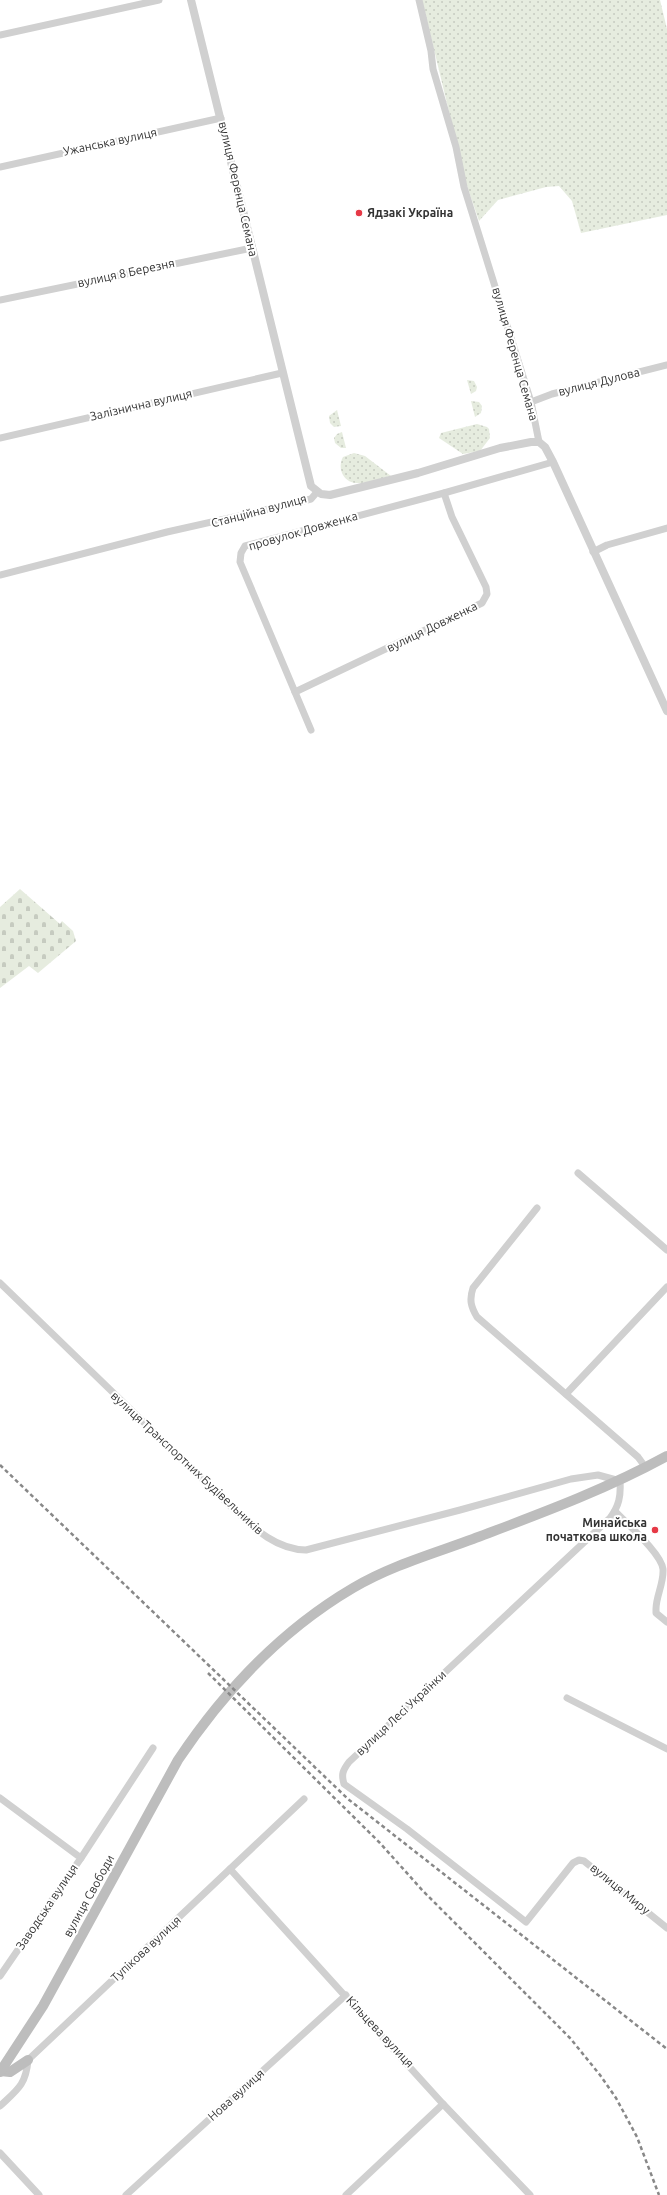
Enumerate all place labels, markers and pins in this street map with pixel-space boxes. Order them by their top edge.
place label: Ядзакі Україна [367,206,453,219]
marker: Ядзакі Україна [354,208,364,218]
place label: Минайська початкова школа [546,1516,647,1543]
marker: Минайська початкова школа [650,1525,660,1535]

